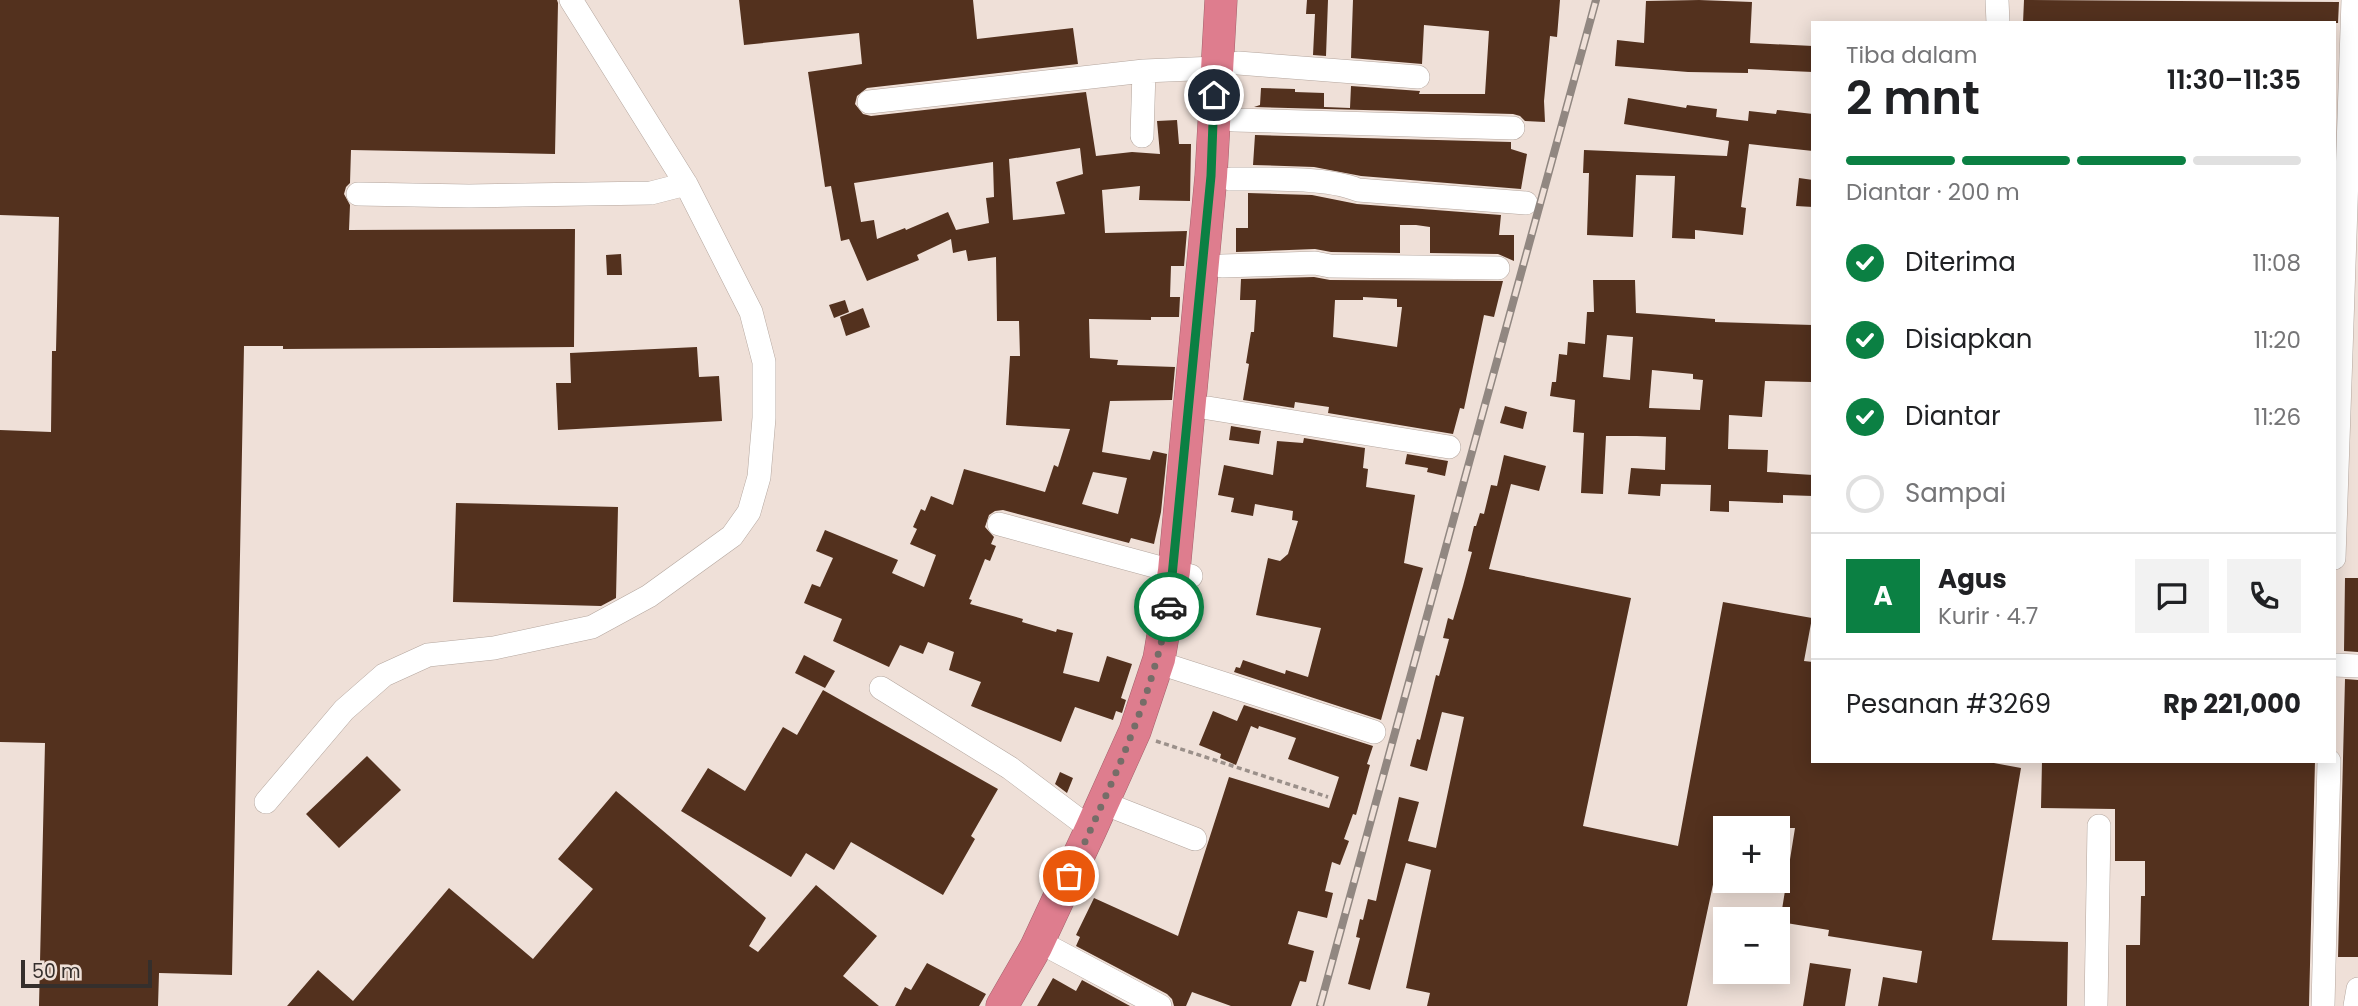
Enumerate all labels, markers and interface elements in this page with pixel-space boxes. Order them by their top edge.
text: Tiba dalam [1846,39,1977,71]
text: 11:30–11:35 [2167,62,2301,98]
pin [1184,65,1244,125]
text: 2 mnt [1846,66,1980,130]
icon: home [1195,76,1233,114]
text: Diantar · 200 m [1846,176,2020,208]
icon: check [1846,244,1884,282]
text: Diterima [1905,244,2016,280]
text: 11:08 [2252,247,2301,279]
icon: check [1846,321,1884,359]
text: Disiapkan [1905,321,2033,357]
text: 11:20 [2254,324,2301,356]
icon: check [1846,398,1884,436]
text: Diantar [1905,398,2001,434]
text: 11:26 [2254,401,2301,433]
text: Sampai [1905,475,2006,511]
button: chat [2135,559,2209,633]
button: phone [2227,559,2301,633]
text: Agus [1938,561,2007,597]
courier [1134,572,1204,642]
text: A [1873,578,1893,614]
icon: car [1150,588,1188,626]
text: Kurir · 4.7 [1938,600,2038,632]
text: Pesanan #3269 [1846,686,2051,722]
text: Rp 221,000 [2163,686,2301,722]
map controls [1713,816,1790,984]
button: + [1713,816,1790,893]
pin [1039,846,1099,906]
icon: bag [1050,857,1088,895]
button: − [1713,907,1790,984]
scale bar [21,957,152,989]
text: 50 m [32,958,81,985]

